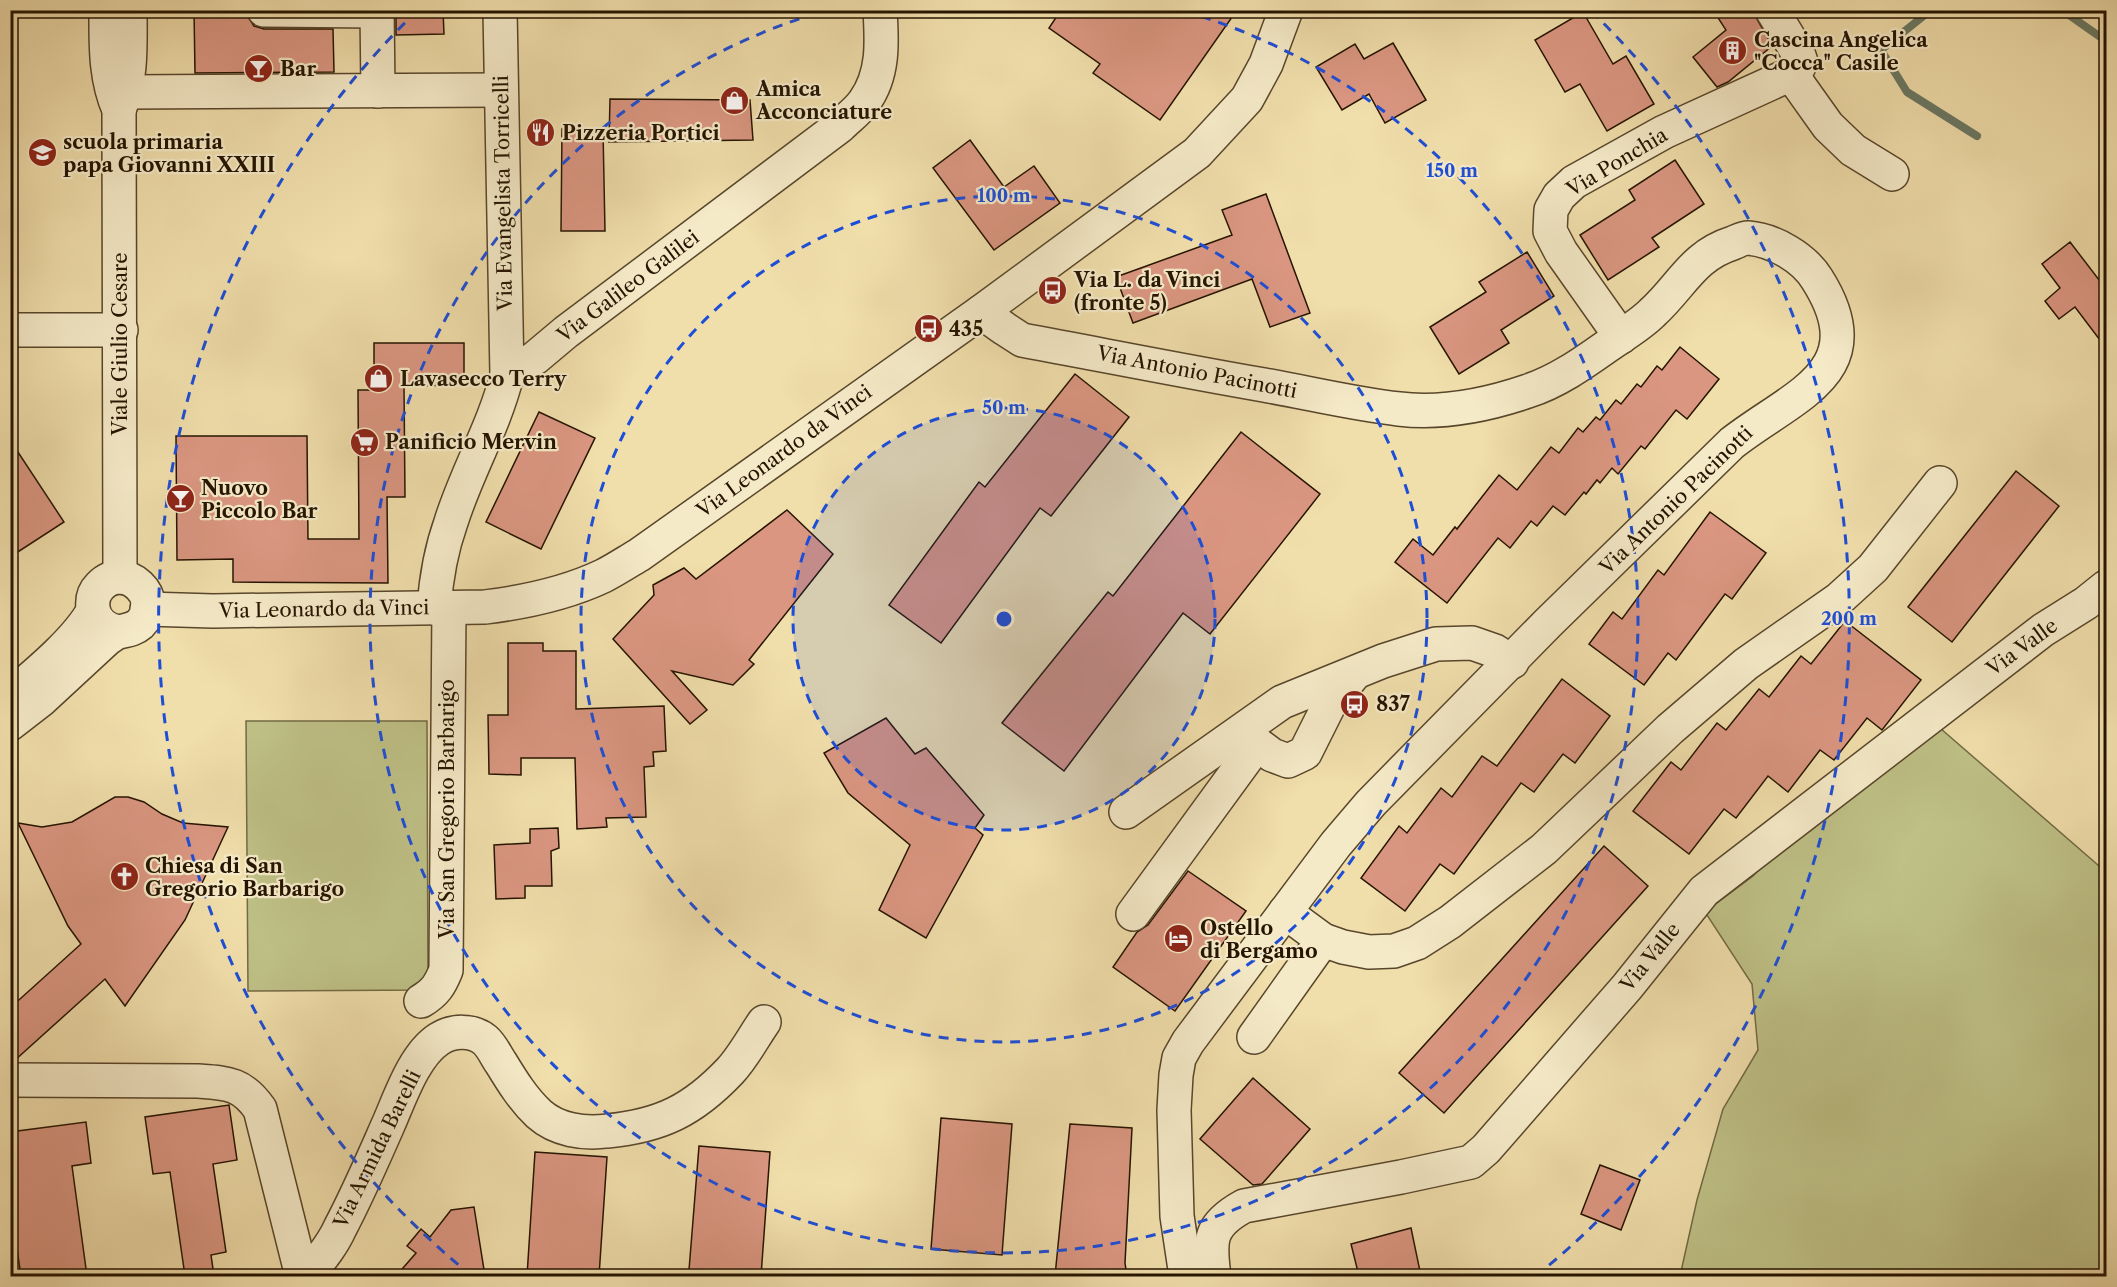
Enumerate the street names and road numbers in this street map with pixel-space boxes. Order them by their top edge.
street label: Via Evangelista Torricelli [489,75,517,312]
street label: Via Ponchia [1561,122,1672,202]
street label: Via Galileo Galilei [551,225,704,348]
street label: Viale Giulio Cesare [108,253,132,436]
street label: Via Antonio Pacinotti [1094,341,1299,403]
street label: Via Leonardo da Vinci [691,379,876,523]
street label: Via Antonio Pacinotti [1594,421,1757,580]
street label: Via Leonardo da Vinci [218,595,429,623]
street label: Via Valle [1981,613,2062,681]
street label: Via San Gregorio Barbarigo [435,679,459,940]
street label: Via Valle [1614,918,1685,997]
street label: Via Armida Barelli [328,1066,426,1233]

